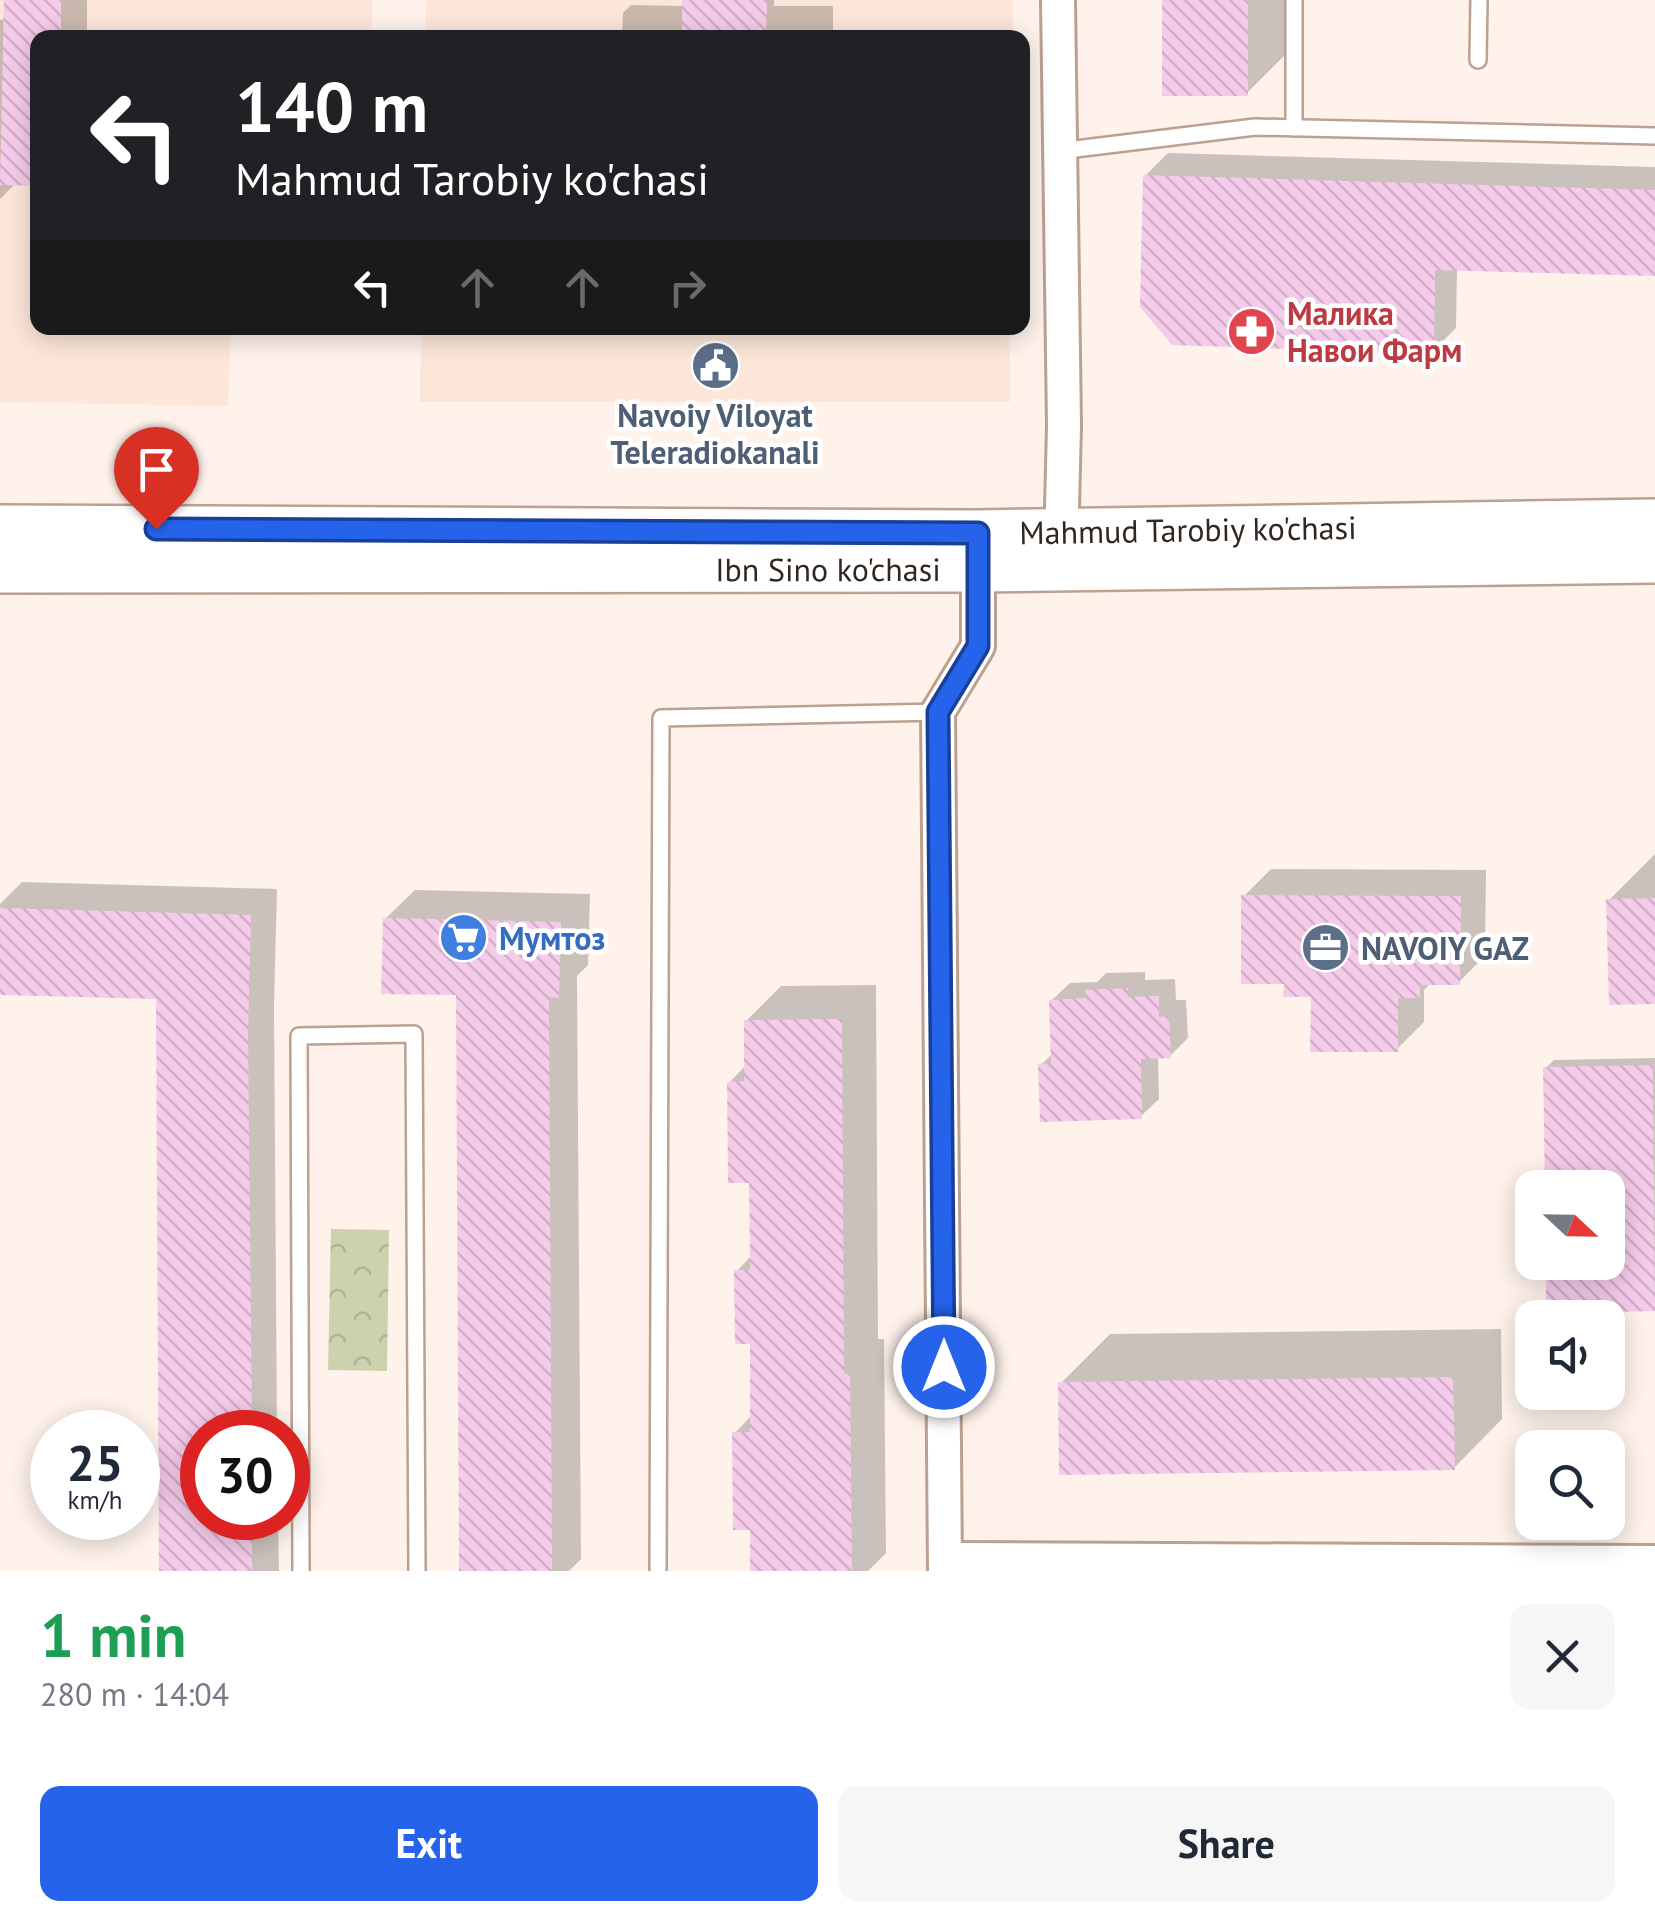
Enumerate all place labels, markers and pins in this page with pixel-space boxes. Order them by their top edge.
place label: Малика Навои Фарм [1287,292,1462,371]
pharmacy icon: Малика Навои Фарм [1226,305,1278,357]
public building icon: Navoiy Viloyat Teleradiokanali [689,339,741,391]
place label: Navoiy Viloyat Teleradiokanali [610,394,820,473]
pin [114,427,199,530]
supermarket icon: Мумтоз [438,912,490,964]
place label: Мумтоз [499,917,605,959]
office icon: NAVOIY GAZ [1300,922,1352,974]
place label: NAVOIY GAZ [1361,927,1529,969]

